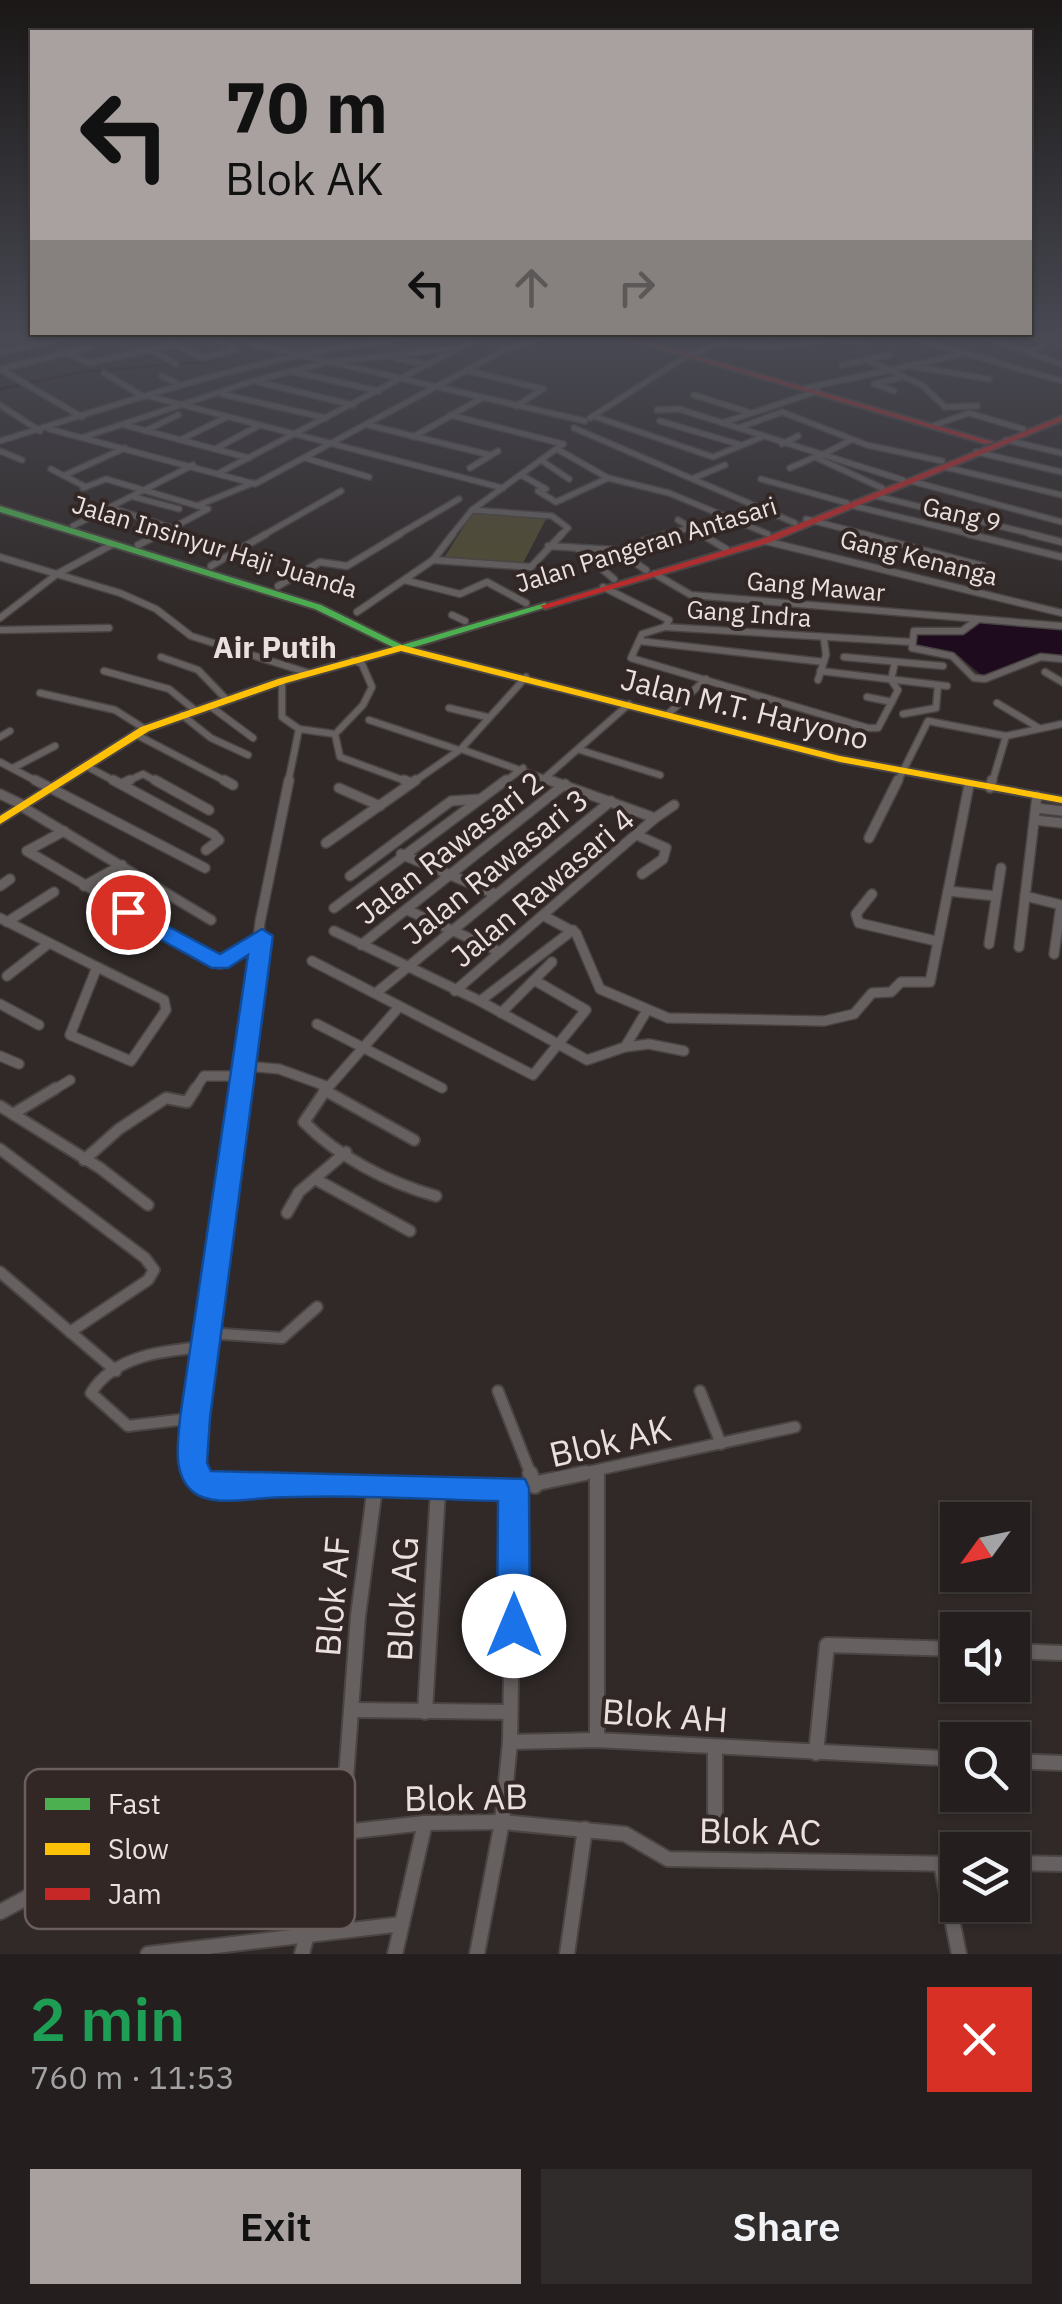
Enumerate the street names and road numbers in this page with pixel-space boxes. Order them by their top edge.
street label: Jalan Insinyur Haji Juanda [68,487,362,605]
street label: Jalan Pangeran Antasari [511,489,781,599]
street label: Gang 9 [920,489,1004,539]
street label: Gang Kenanga [837,521,1001,593]
street label: Gang Mawar [745,564,887,608]
street label: Gang Indra [685,592,813,634]
street label: Jalan M.T. Haryono [617,658,873,758]
street label: Jalan Rawasari 2 [347,762,551,932]
street label: Jalan Rawasari 3 [394,779,596,953]
street label: Jalan Rawasari 4 [442,799,642,975]
street label: Blok AK [545,1405,675,1477]
street label: Blok AF [304,1534,360,1658]
street label: Blok AG [376,1535,428,1663]
street label: Blok AH [601,1688,729,1742]
street label: Blok AB [404,1773,528,1821]
street label: Blok AC [698,1807,822,1855]

